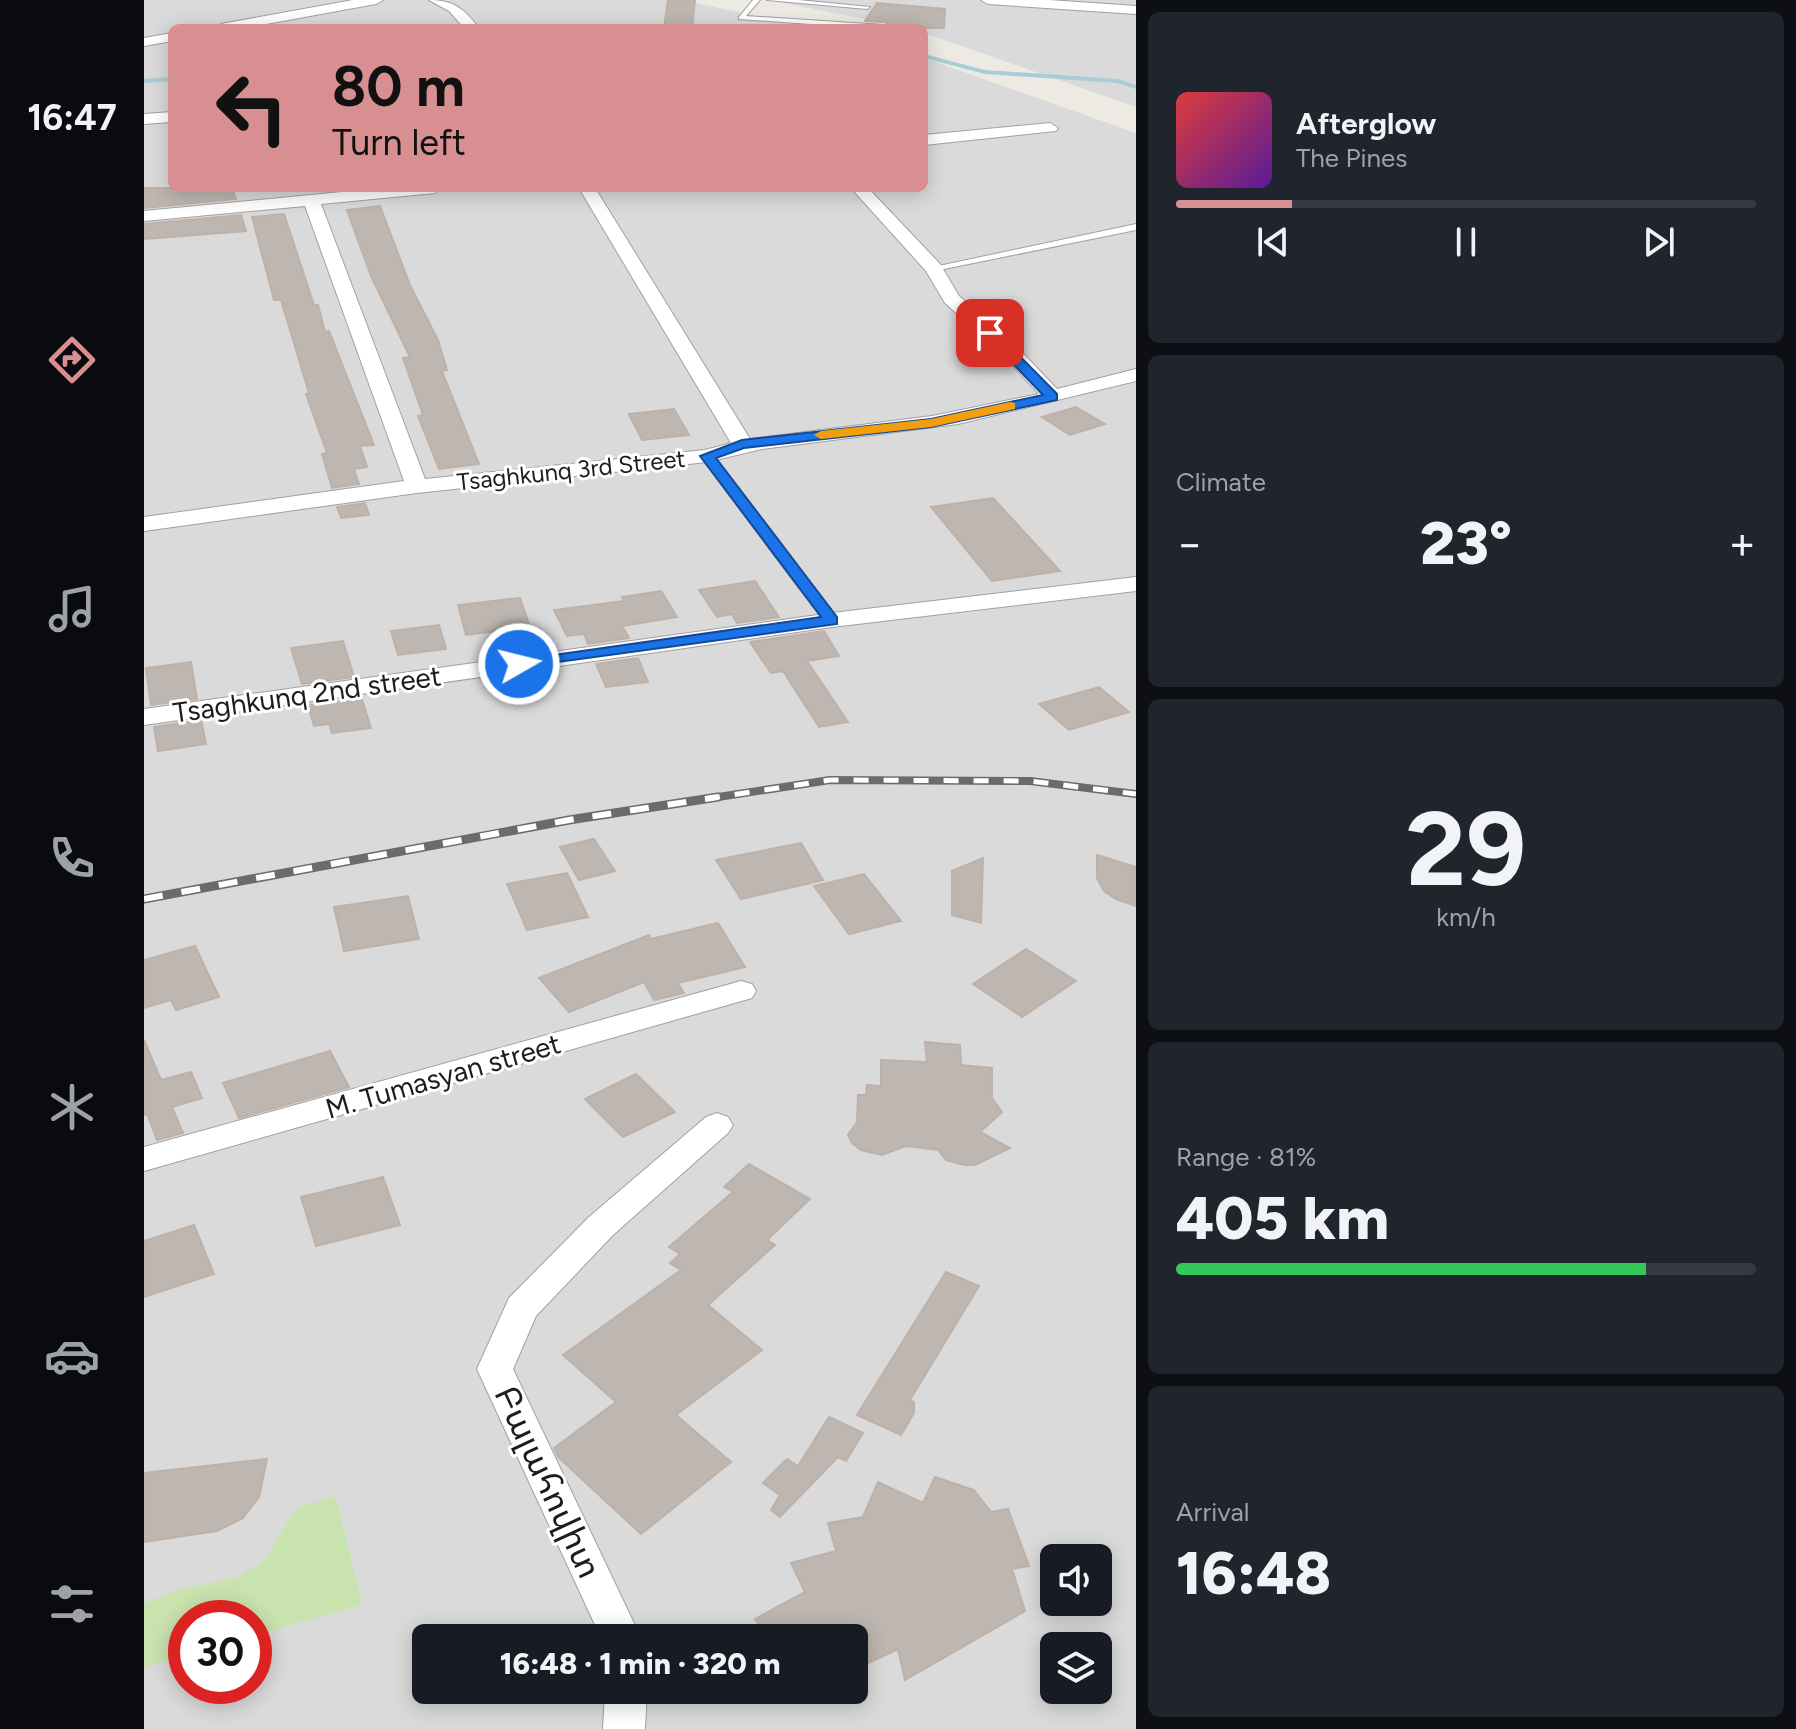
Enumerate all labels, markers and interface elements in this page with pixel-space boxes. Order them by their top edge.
text: 80 m [332,53,465,120]
icon: left [200,56,304,160]
text: 16:47 [27,96,117,139]
text: Afterglow [1296,105,1436,142]
text: Turn left [332,121,466,164]
text: The Pines [1296,142,1407,174]
icon: previous [1251,220,1295,264]
icon: pause [1444,220,1488,264]
icon: next [1637,220,1681,264]
pin [956,299,1024,367]
icon: arrive [968,311,1012,355]
icon: directions [44,332,100,388]
street label: Tsaghkunq 3rd Street [455,444,687,496]
text: Climate [1176,466,1266,498]
text: 23° [1420,507,1512,579]
text: − [1176,517,1203,570]
text: + [1729,517,1756,570]
icon: music [44,581,100,637]
position arrow [477,622,561,706]
street label: Tsaghkunq 2nd street [171,658,443,730]
text: 29 [1406,786,1526,911]
icon: phone [44,830,100,886]
text: km/h [1436,901,1496,933]
street label: M. Tumasyan street [322,1026,564,1126]
icon: climate [44,1079,100,1135]
text: Range · 81% [1176,1141,1316,1173]
text: 405 km [1176,1182,1389,1254]
icon: car [44,1328,100,1384]
street label: Բալահովիտ [486,1379,610,1585]
text: Arrival [1176,1496,1249,1528]
text: 16:48 [1176,1537,1331,1609]
map controls [1040,1544,1112,1704]
button: sound [1040,1544,1112,1616]
icon: filters [44,1576,100,1632]
speed limit sign: 30 [168,1600,272,1704]
button: layers [1040,1632,1112,1704]
text: 16:48 · 1 min · 320 m [500,1645,780,1682]

